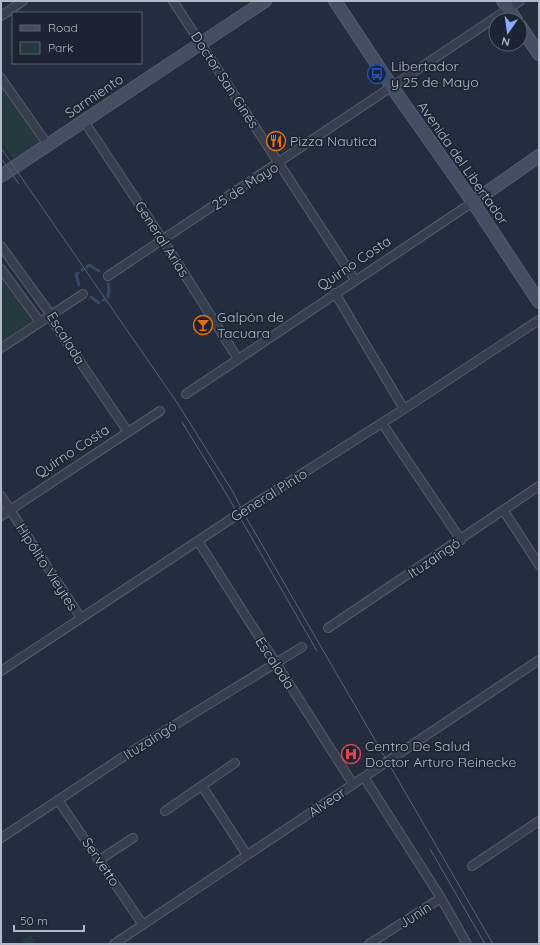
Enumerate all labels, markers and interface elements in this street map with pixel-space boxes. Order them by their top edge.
legend [12,12,142,64]
north arrow [488,12,528,52]
text: Road [48,20,78,35]
street label: Doctor San Ginés [187,28,263,132]
text: N [500,34,511,49]
text: Park [48,40,73,55]
place label: Libertador y 25 de Mayo [391,57,479,91]
bus stop icon: Libertador y 25 de Mayo [366,63,388,85]
street label: Sarmiento [61,70,127,122]
street label: Avenida del Libertador [413,98,513,229]
restaurant icon: Pizza Nautica [265,130,287,152]
place label: Pizza Nautica [290,132,377,150]
street label: 25 de Mayo [208,158,282,214]
street label: General Arias [131,198,193,280]
street label: Quirno Costa [314,232,394,294]
street label: Escalada [43,308,89,368]
place label: Galpón de Tacuara [217,308,284,342]
bar icon: Galpón de Tacuara [192,314,214,336]
street label: Quirno Costa [31,420,113,482]
street label: General Pinto [227,464,311,526]
street label: Hipólito Vieytes [12,520,82,614]
street label: Ituzaingó [404,534,464,582]
street label: Escalada [251,633,299,693]
street label: Ituzaingó [120,717,180,763]
place label: Centro De Salud Doctor Arturo Reinecke [365,737,516,771]
hospital icon: Centro De Salud Doctor Arturo Reinecke [340,743,362,765]
street label: Alvear [305,783,350,821]
street label: Servetto [78,834,124,890]
street label: Junín [395,898,435,932]
scale bar [14,907,84,933]
text: 50 m [20,913,48,928]

